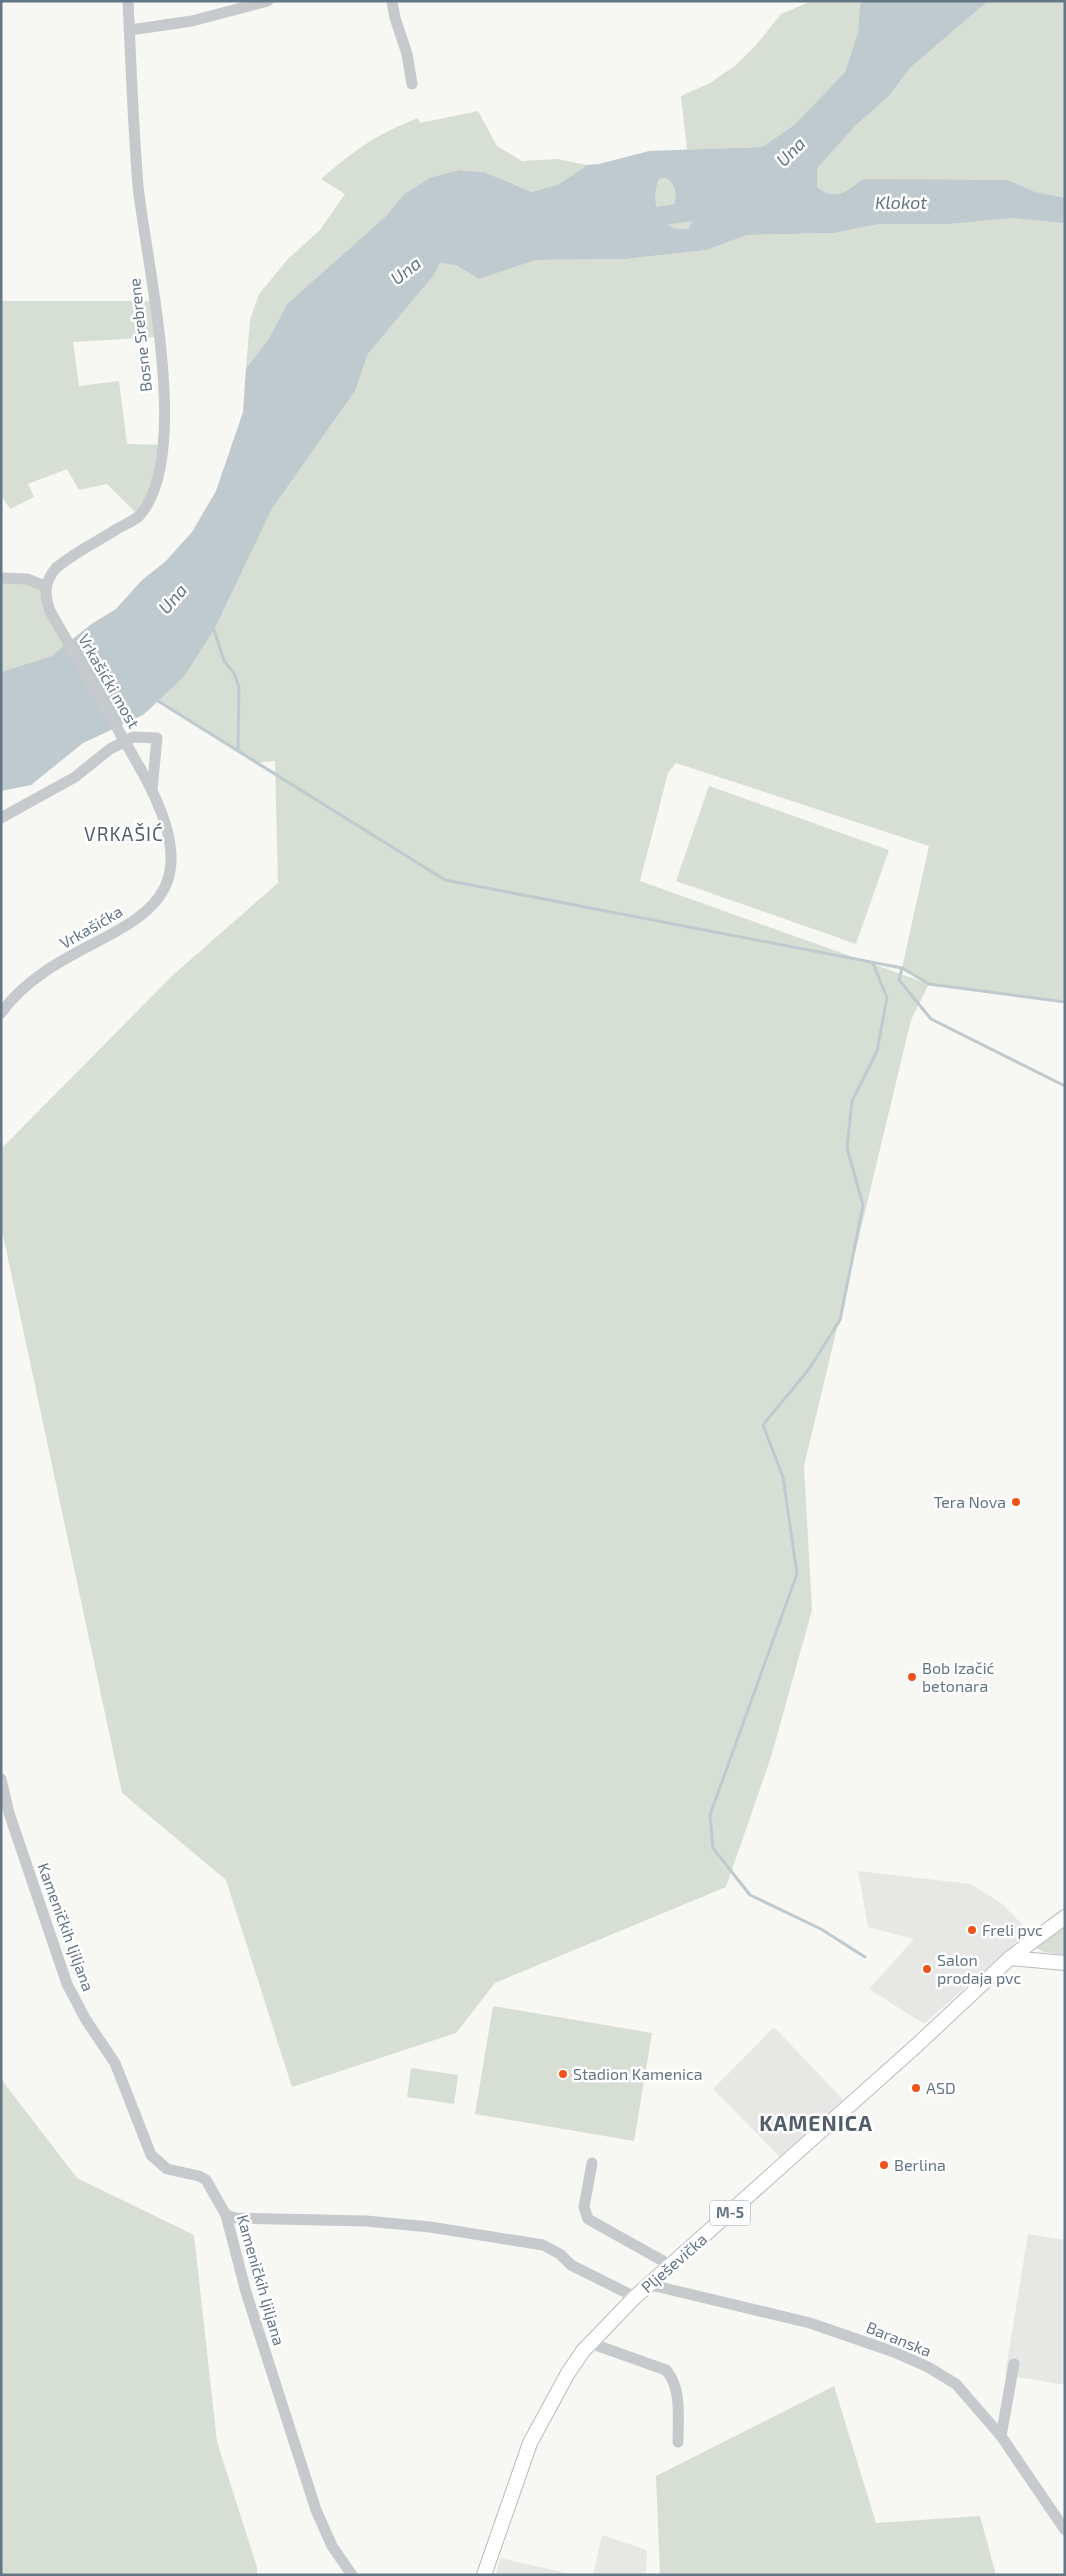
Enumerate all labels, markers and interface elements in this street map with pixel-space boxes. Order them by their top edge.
water label: Una [771,132,810,171]
water label: Klokot [875,191,927,213]
water label: Una [386,251,425,289]
street label: Bosne Srebrene [124,277,155,393]
water label: Una [153,579,191,618]
street label: Vrkašićki most [75,630,144,731]
district label: VRKAŠIĆ [84,822,164,845]
street label: Vrkašićka [56,901,126,952]
place label: Tera Nova [934,1492,1006,1511]
marker: Tera Nova [1010,1496,1022,1508]
place label: Bob Izačić betonara [922,1658,995,1695]
marker: Bob Izačić betonara [906,1671,918,1683]
street label: Kameničkih ljiljana [33,1860,99,1994]
place label: Freli pvc [982,1920,1043,1939]
marker: Freli pvc [966,1924,978,1936]
place label: Salon prodaja pvc [937,1950,1021,1988]
marker: Salon prodaja pvc [921,1963,933,1975]
place label: Stadion Kamenica [573,2064,703,2083]
marker: Stadion Kamenica [557,2068,569,2080]
place label: ASD [926,2078,956,2097]
marker: ASD [910,2082,922,2094]
district label: KAMENICA [759,2110,873,2135]
place label: Berlina [894,2155,946,2174]
marker: Berlina [878,2159,890,2171]
road number: M-5 [710,2200,750,2226]
street label: Kameničkih ljiljana [233,2212,289,2348]
street label: Plješevička [637,2229,711,2297]
street label: Baranska [864,2317,934,2360]

